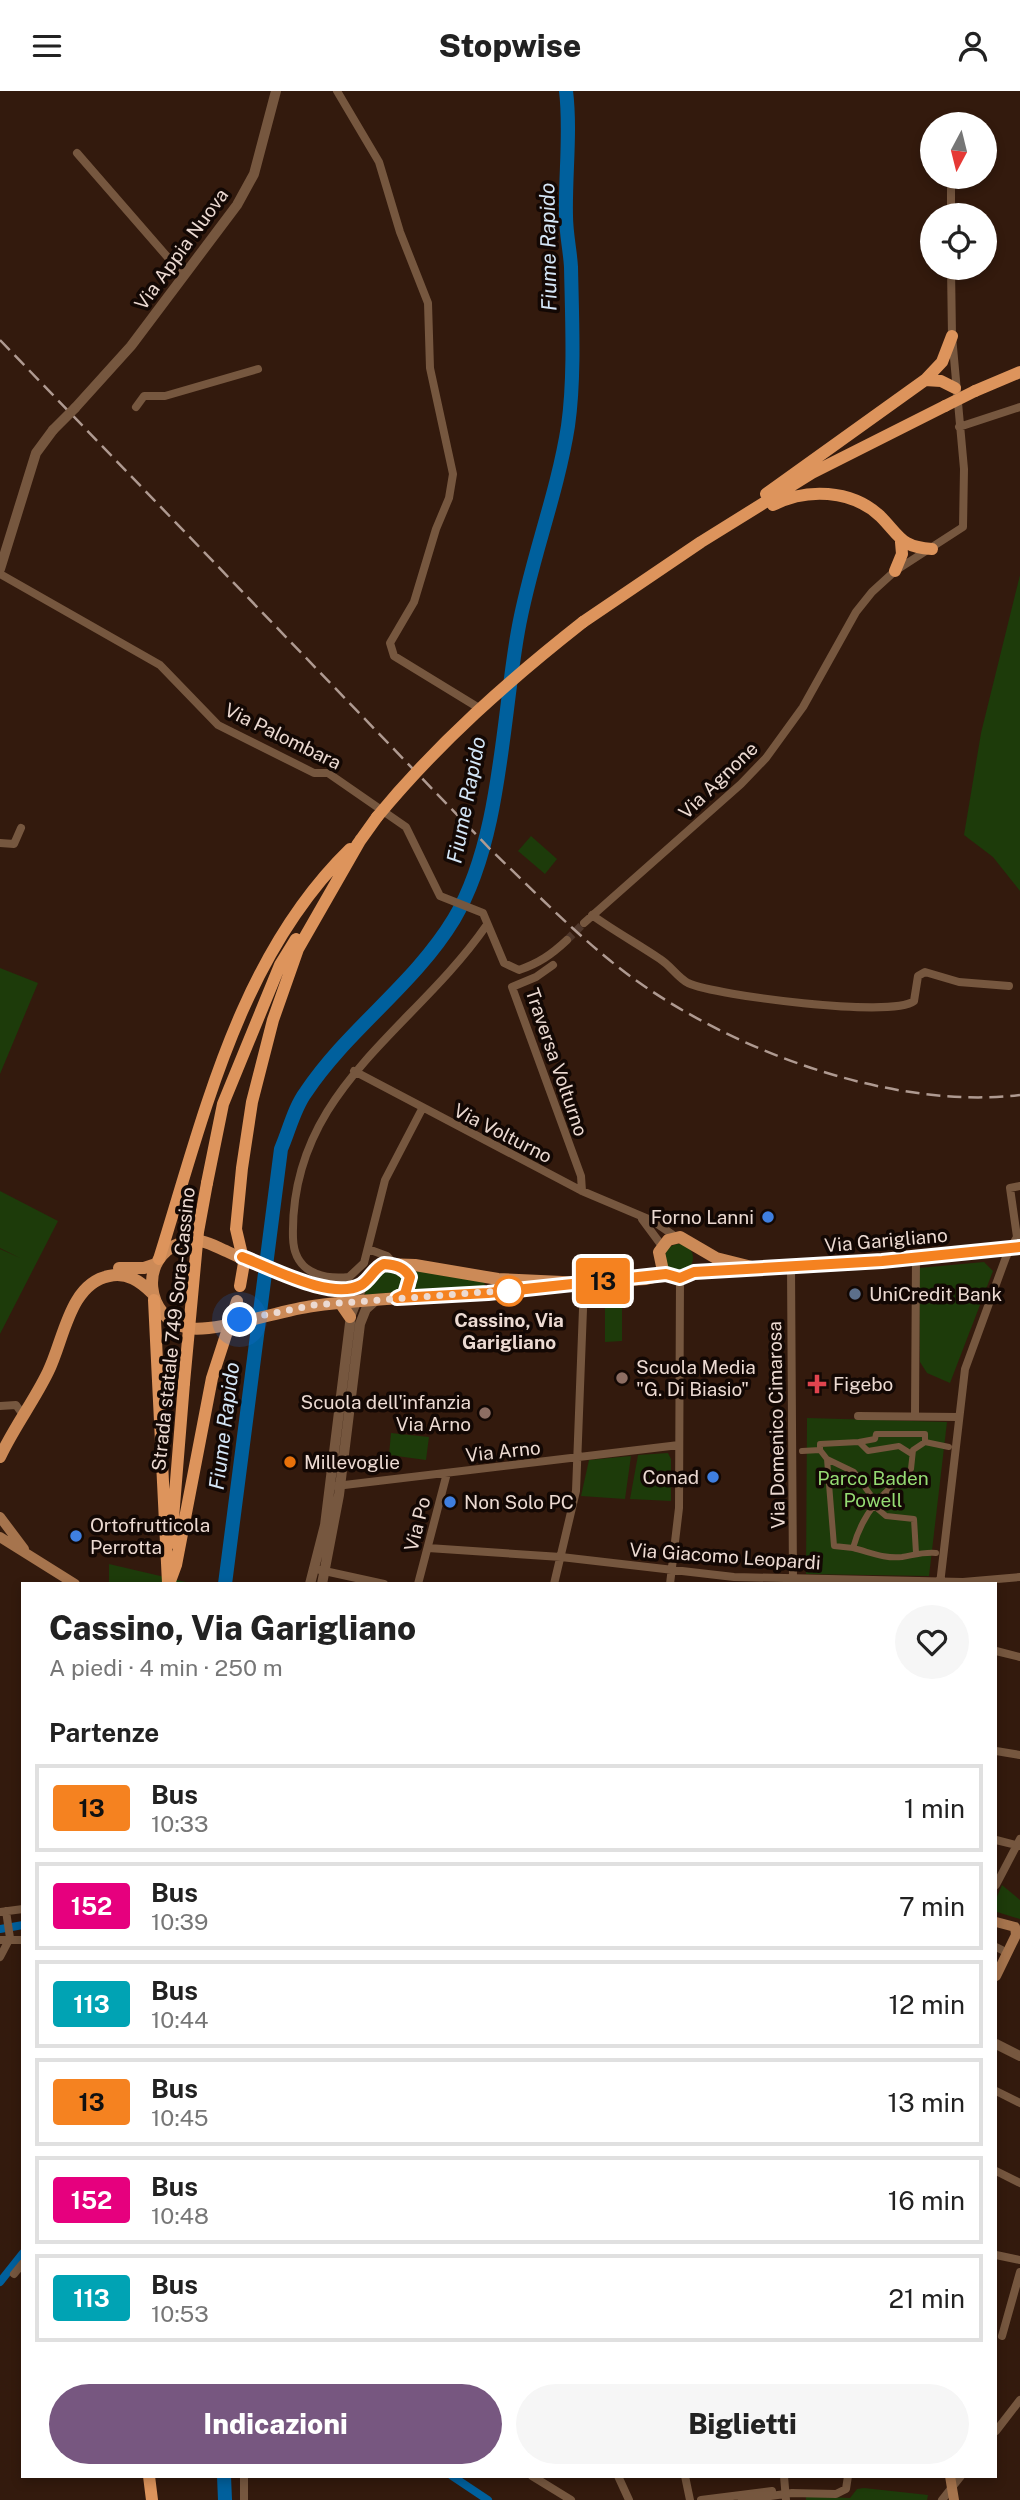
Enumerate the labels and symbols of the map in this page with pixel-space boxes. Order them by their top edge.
north arrow [920,112,998,189]
water label: Fiume Rapido [534,183,562,311]
street label: Via Appia Nuova [130,184,232,314]
street label: Via Palombara [221,698,345,774]
water label: Fiume Rapido [441,735,491,865]
street label: Via Agnone [674,737,762,823]
street label: Traversa Volturno [521,985,593,1139]
street label: Via Volturno [450,1099,556,1167]
street label: Strada statale 749 Sora-Cassino [147,1186,199,1472]
place label: Forno Lanni [651,1206,754,1228]
marker: Forno Lanni [760,1209,776,1225]
street label: Via Garigliano [824,1224,948,1256]
line badge: 13 [572,1258,634,1304]
marker: Cassino, Via Garigliano [494,1276,524,1306]
place label: UniCredit Bank [869,1283,1002,1305]
marker: UniCredit Bank [847,1286,863,1302]
your location [222,1302,257,1337]
place label: Cassino, Via Garigliano [454,1309,564,1353]
street label: Via Domenico Cimarosa [763,1321,789,1529]
place label: Scuola Media "G. Di Biasio" [636,1356,756,1400]
water label: Fiume Rapido [204,1361,244,1491]
marker: Scuola Media "G. Di Biasio" [614,1370,630,1386]
place label: Figebo [833,1373,893,1395]
marker: Figebo [807,1374,827,1394]
place label: Scuola dell'infanzia Via Arno [300,1391,471,1435]
marker: Scuola dell'infanzia Via Arno [477,1405,493,1421]
street label: Via Arno [464,1436,542,1466]
place label: Millevoglie [304,1451,400,1473]
marker: Millevoglie [282,1454,298,1470]
place label: Conad [642,1466,699,1488]
park label: Parco Baden Powell [817,1467,929,1511]
marker: Conad [705,1469,721,1485]
place label: Non Solo PC [464,1491,574,1513]
marker: Non Solo PC [442,1494,458,1510]
street label: Via Po [400,1495,434,1553]
place label: Ortofrutticola Perrotta [90,1514,210,1558]
marker: Ortofrutticola Perrotta [68,1528,84,1544]
street label: Via Giacomo Leopardi [629,1538,821,1574]

